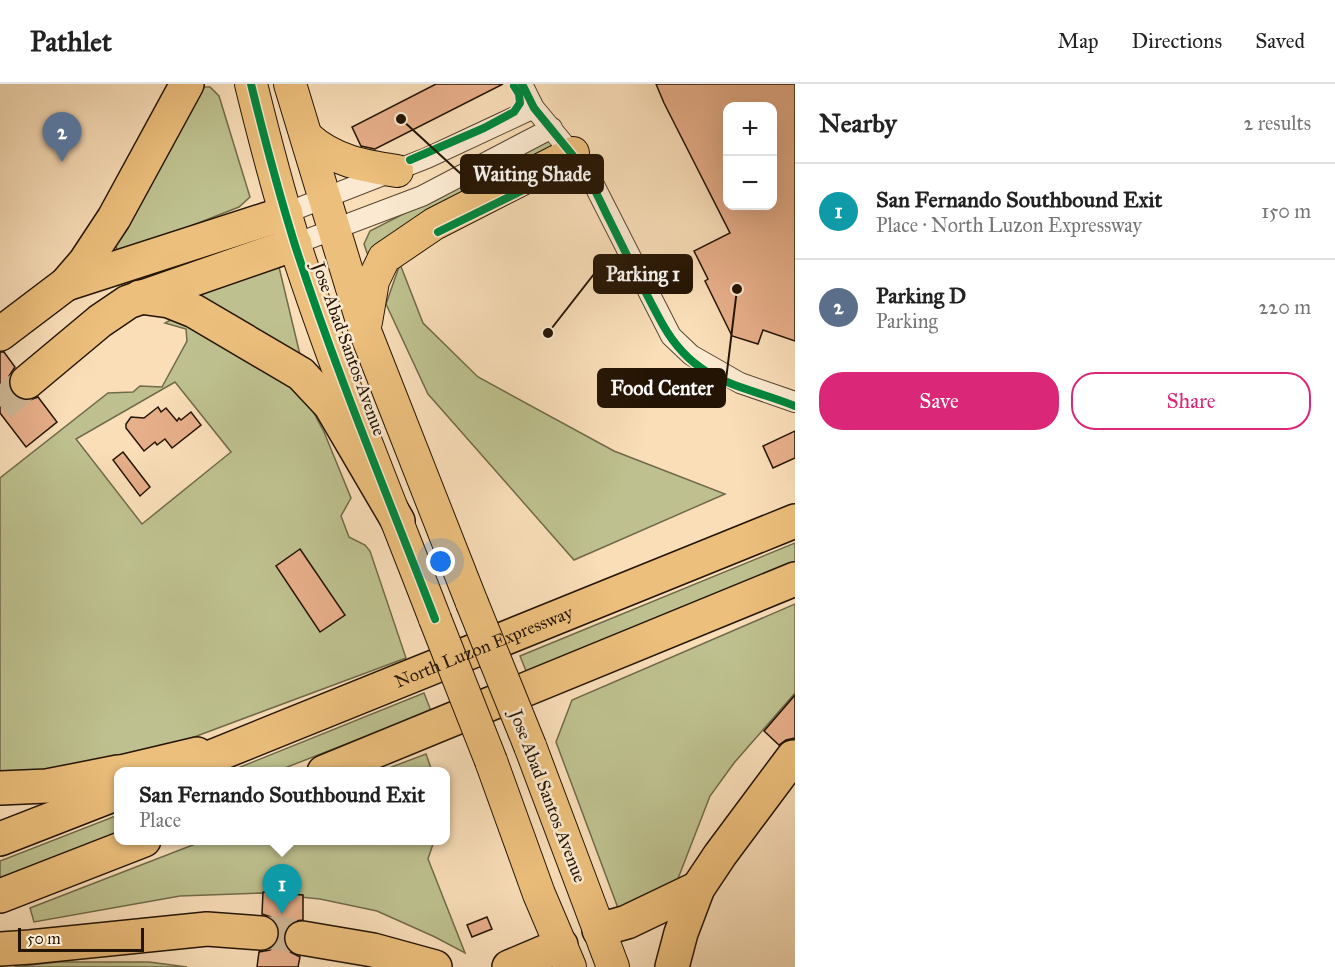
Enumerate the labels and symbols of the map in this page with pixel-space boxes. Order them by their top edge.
pin: 2 [42,112,82,162]
callout: Waiting Shade [461,155,603,193]
text: Waiting Shade [473,162,592,187]
callout: Parking 1 [594,255,692,293]
street label: Jose Abad Santos Avenue [306,257,391,439]
text: Parking 1 [606,262,680,287]
callout: Food Center [598,369,725,407]
text: Food Center [610,376,714,400]
your location [426,547,455,576]
street label: North Luzon Expressway [391,601,576,693]
street label: Jose Abad Santos Avenue [503,705,591,886]
pin: 1 [262,864,302,914]
scale bar [18,925,144,952]

